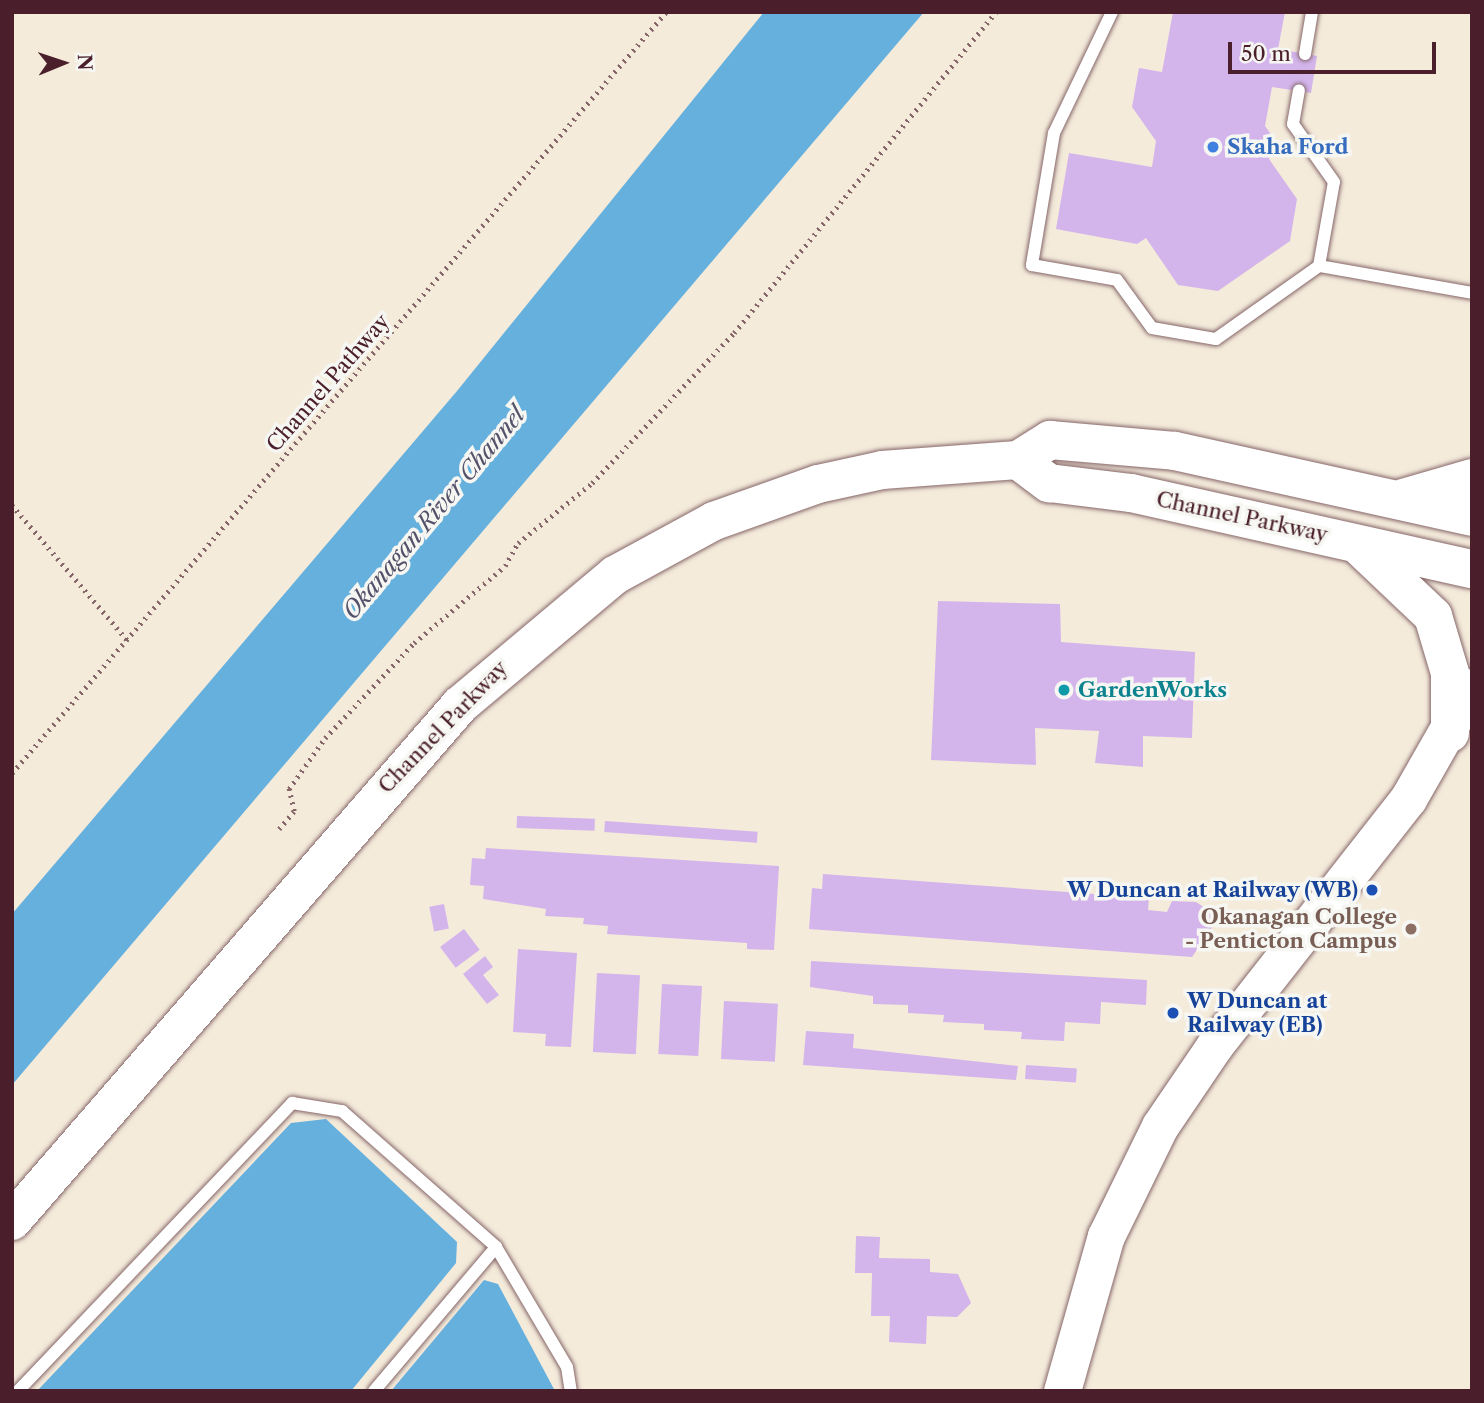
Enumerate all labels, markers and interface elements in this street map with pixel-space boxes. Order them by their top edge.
north arrow [28,28,98,98]
scale bar [1232,28,1440,72]
text: 50 m [1241,41,1291,66]
text: N [73,54,96,71]
place label: Skaha Ford [1227,134,1349,160]
marker: Skaha Ford [1205,139,1221,155]
street label: Channel Pathway [261,309,395,457]
water label: Okanagan River Channel [337,401,531,625]
street label: Channel Parkway [1154,487,1330,547]
street label: Channel Parkway [373,655,513,799]
place label: GardenWorks [1078,677,1227,703]
marker: GardenWorks [1056,682,1072,698]
place label: W Duncan at Railway (WB) [1066,877,1358,903]
marker: W Duncan at Railway (WB) [1364,882,1380,898]
place label: Okanagan College - Penticton Campus [1185,904,1397,954]
marker: Okanagan College - Penticton Campus [1403,921,1419,937]
place label: W Duncan at Railway (EB) [1187,988,1328,1038]
marker: W Duncan at Railway (EB) [1165,1005,1181,1021]

